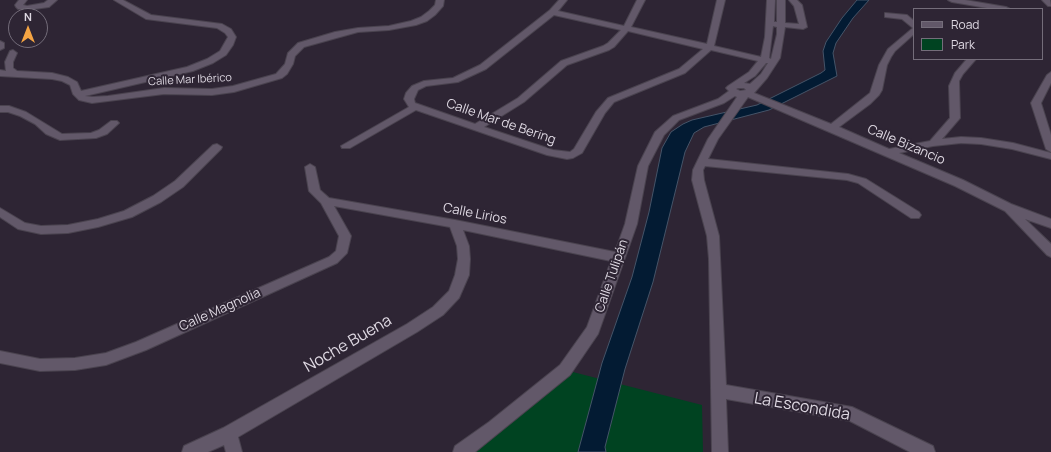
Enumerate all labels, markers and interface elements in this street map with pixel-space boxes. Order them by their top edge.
north arrow [8,8,48,48]
legend [913,8,1043,60]
text: N [24,9,32,24]
text: Road [951,16,979,33]
text: Park [951,36,975,53]
street label: Calle Mar Ibérico [148,71,232,89]
street label: Calle Mar de Bering [444,96,558,148]
street label: Calle Bizancio [865,122,947,168]
street label: Calle Lirios [442,200,508,228]
street label: Calle Tulipán [592,237,632,315]
street label: Calle Magnolia [177,285,263,335]
street label: Noche Buena [301,311,395,377]
street label: La Escondida [753,389,851,425]

